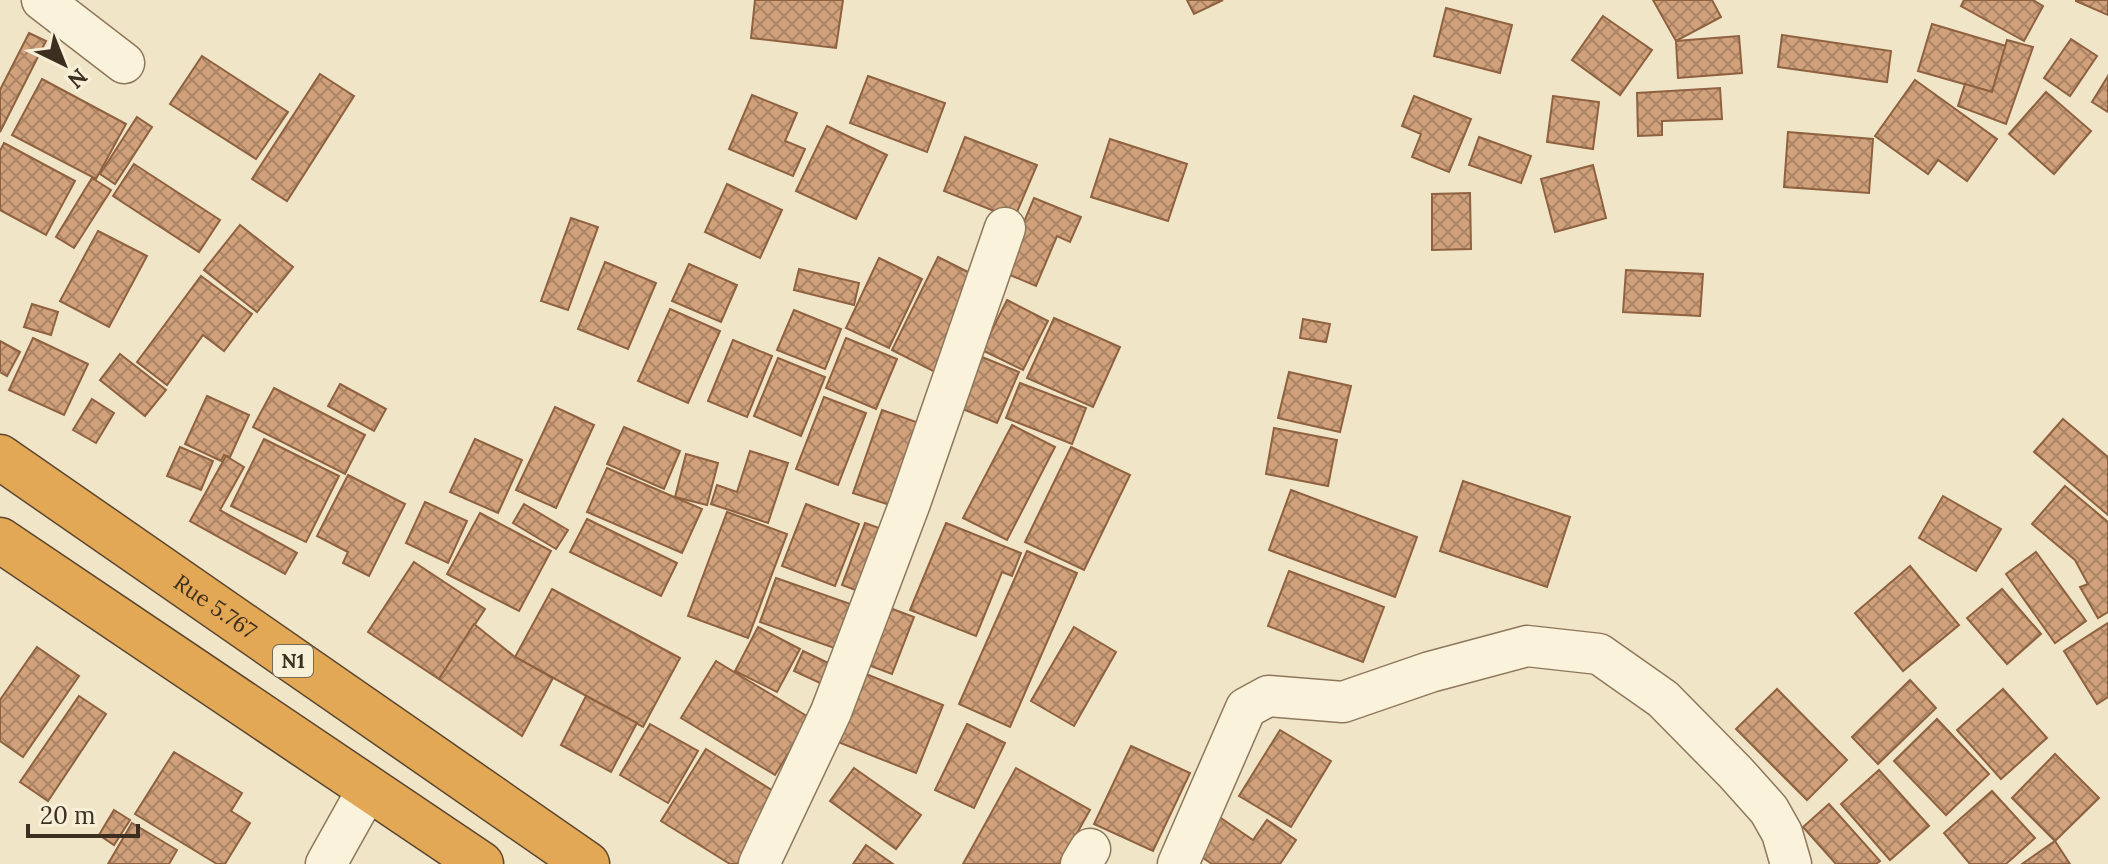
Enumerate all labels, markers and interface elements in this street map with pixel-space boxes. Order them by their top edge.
north arrow [24,24,104,104]
text: N [62,63,93,95]
street label: Rue 5.767 [169,568,262,645]
road number: N1 [273,645,313,677]
scale bar [28,788,138,838]
text: 20 m [40,800,96,831]

